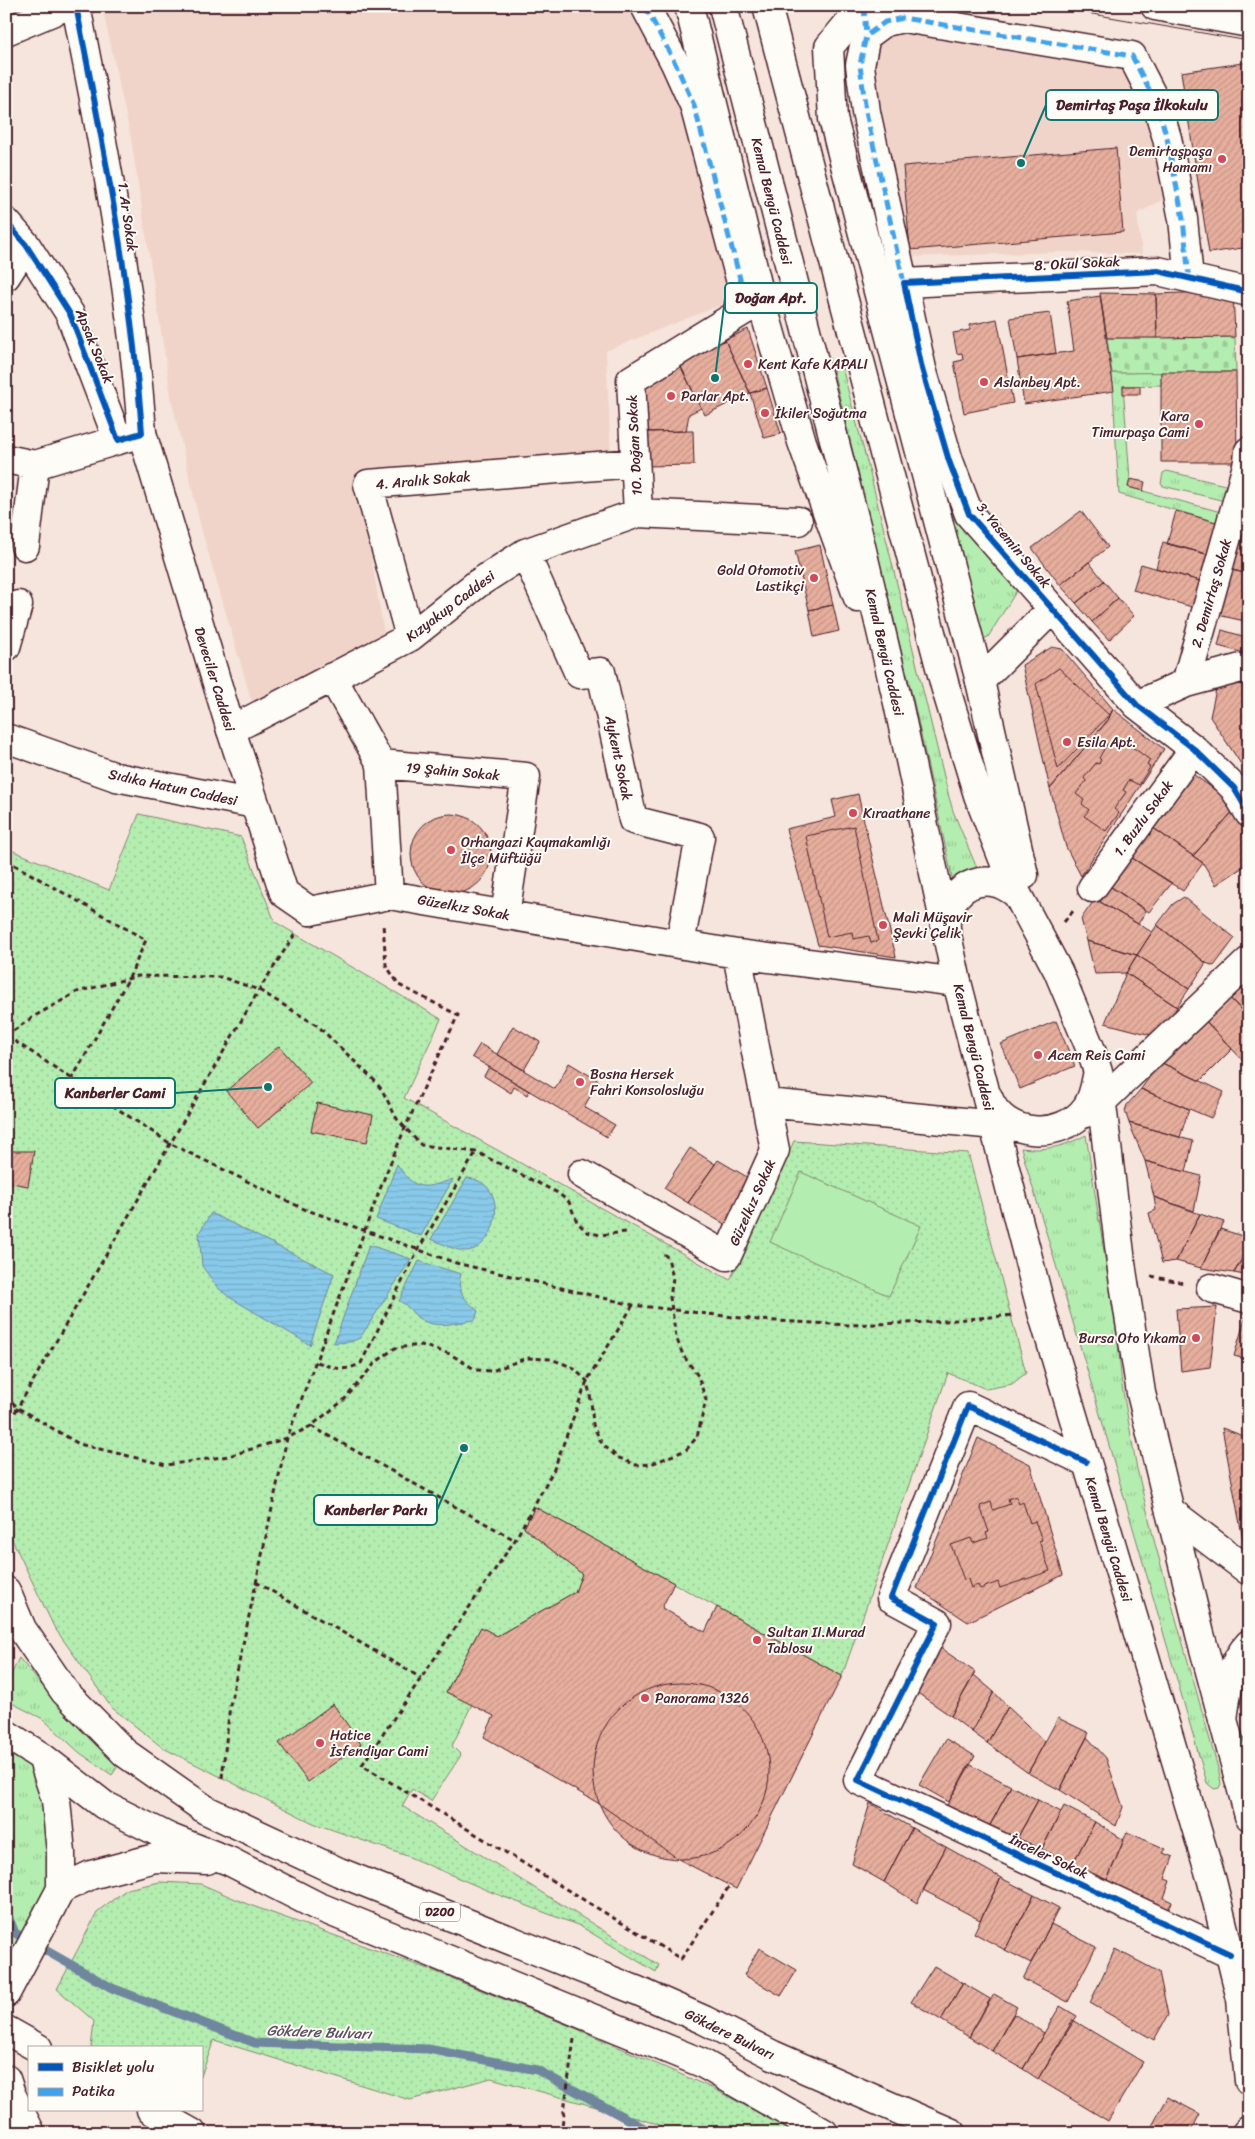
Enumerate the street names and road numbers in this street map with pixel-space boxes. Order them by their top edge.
street label: Kemal Bengü Caddesi [744,135,800,268]
street label: 1. Ar Sokak [110,181,145,254]
street label: 8. Okul Sokak [1034,249,1121,278]
street label: Apsak Sokak [68,304,121,388]
street label: 10. Doğan Sokak [619,394,650,496]
street label: 4. Aralık Sokak [374,464,472,497]
street label: 3. Yasemin Sokak [970,497,1058,594]
street label: 2. Demirtaş Sokak [1184,535,1239,651]
street label: Kızyakup Caddesi [400,563,502,649]
street label: Kemal Bengü Caddesi [858,586,912,720]
street label: Deveciler Caddesi [187,624,243,736]
street label: Aykent Sokak [597,712,640,803]
street label: 19 Şahin Sokak [405,755,501,788]
street label: Sıdıka Hatun Caddesi [106,762,241,814]
street label: 1. Buzlu Sokak [1107,774,1180,862]
street label: Güzelkız Sokak [416,887,512,928]
street label: Kemal Bengü Caddesi [946,981,1002,1114]
street label: Güzelkız Sokak [722,1154,783,1250]
street label: Kemal Bengü Caddesi [1078,1473,1140,1606]
street label: İnceler Sokak [1004,1827,1093,1886]
road number: D200 [420,1902,460,1921]
street label: Gökdere Bulvarı [680,2002,779,2067]

